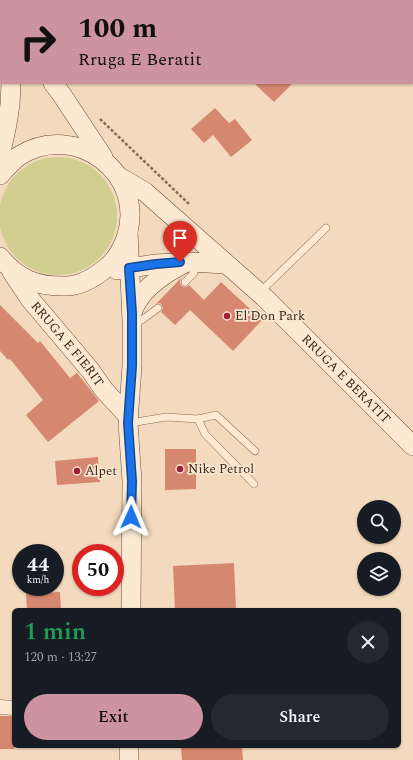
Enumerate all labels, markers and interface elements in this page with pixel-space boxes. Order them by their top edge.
text: 100 m [78,7,157,50]
icon: right [12,16,64,68]
text: Rruga E Beratit [78,46,202,73]
pin [163,221,197,262]
icon: arrive [169,227,191,249]
street label: RRUGA E FIERIT [26,297,109,391]
place label: El'Don Park [235,306,305,326]
marker: El'Don Park [222,311,232,321]
street label: RRUGA E BERATIT [297,330,395,428]
place label: Nike Petrol [188,459,254,479]
place label: Alpet [85,461,117,481]
marker: Nike Petrol [175,464,185,474]
marker: Alpet [72,466,82,476]
position arrow [110,496,152,538]
map controls [357,500,401,596]
button: search [357,500,401,544]
speed limit sign: 50 [72,544,124,596]
text: 44 [27,550,49,580]
button: layers [357,552,401,596]
text: km/h [27,572,49,588]
text: 1 min [24,614,86,650]
button: close [347,621,389,663]
text: 120 m · 13:27 [24,647,97,667]
button: Exit [24,694,203,740]
button: Share [211,694,389,740]

